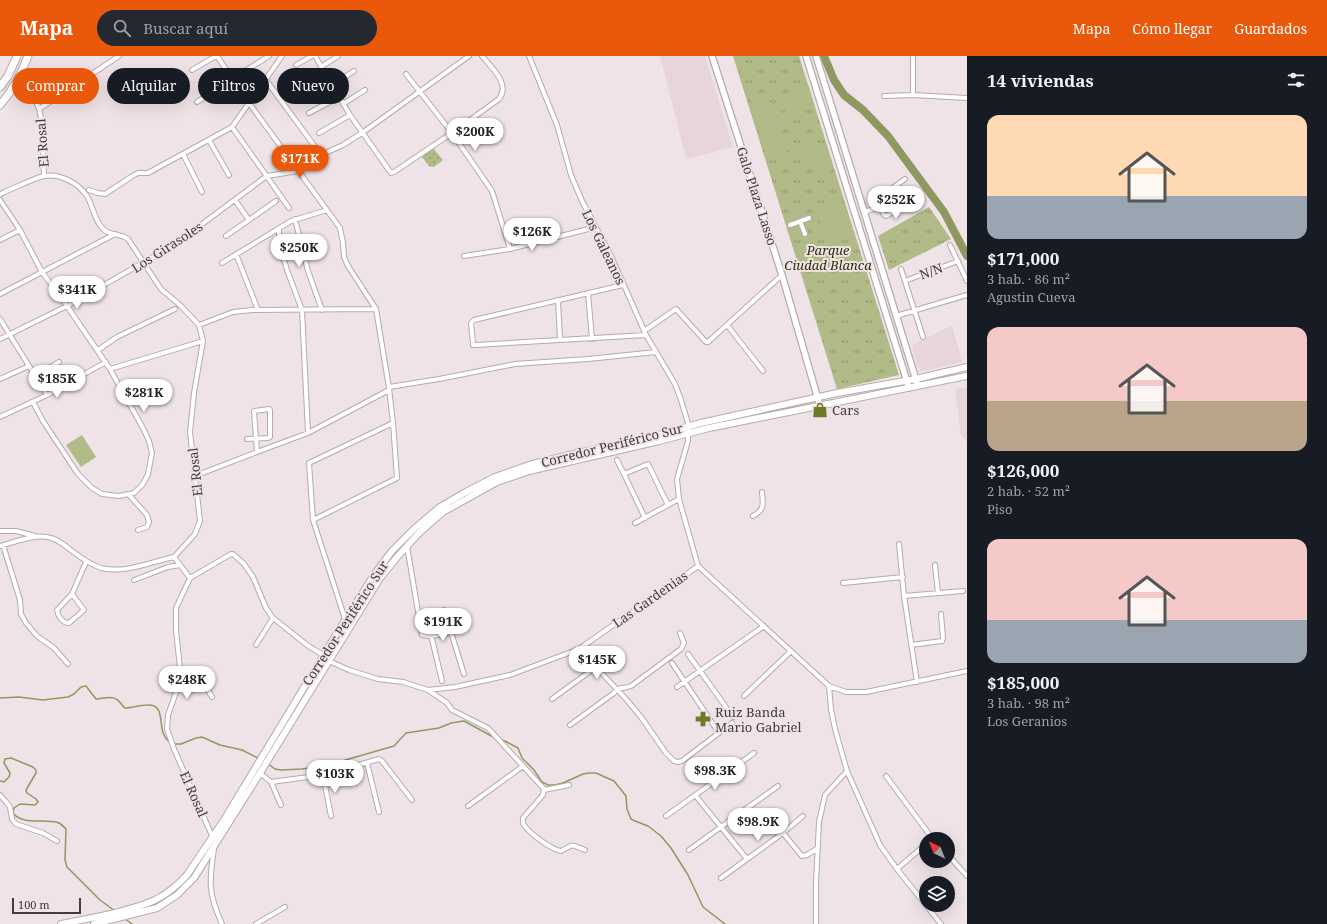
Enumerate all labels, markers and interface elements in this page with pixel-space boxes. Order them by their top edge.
search box [97,10,377,46]
text: Mapa [20,15,73,41]
icon: search [111,17,133,39]
text: Buscar aquí [143,18,228,38]
text: Mapa [1073,19,1110,38]
text: Cómo llegar [1132,19,1212,38]
text: Guardados [1234,19,1307,38]
chip: Comprar [12,68,99,104]
chip: Alquilar [107,68,190,104]
chip: Filtros [198,68,269,104]
chip: Nuevo [277,68,349,104]
text: 14 viviendas [987,69,1094,92]
icon: filters [1285,69,1307,91]
street label: El Rosal [31,118,53,168]
pin: $200K [447,118,503,152]
text: $200K [456,122,494,140]
icon: home [1111,141,1183,213]
street label: Galo Plaza Lasso [733,144,781,248]
pin: $171K [272,145,328,179]
text: $171K [281,149,319,167]
pin: $252K [868,186,924,220]
text: $252K [877,190,915,208]
street label: Los Galeanos [578,206,630,288]
street label: Los Girasoles [128,217,206,277]
pin: $126K [504,218,560,252]
text: $126K [513,222,551,240]
pin: $250K [271,234,327,268]
text: $250K [280,238,318,256]
park label: Parque Ciudad Blanca [784,241,872,274]
text: $171,000 [987,247,1059,270]
street label: N/N [917,258,945,283]
text: 3 hab. · 86 m² [987,270,1070,288]
pin: $341K [49,276,105,310]
text: $341K [58,280,96,298]
text: Agustin Cueva [987,288,1076,306]
icon: home [1111,353,1183,425]
pin: $185K [29,365,85,399]
text: $185K [38,369,76,387]
pin: $281K [116,379,172,413]
text: $281K [125,383,163,401]
shop icon: Cars [811,401,829,419]
place label: Cars [832,401,859,419]
street label: Corredor Periférico Sur [539,419,685,471]
street label: El Rosal [184,447,206,497]
text: $126,000 [987,459,1059,482]
text: 2 hab. · 52 m² [987,482,1070,500]
text: Piso [987,500,1012,518]
street label: Corredor Periférico Sur [298,557,392,689]
icon: home [1111,565,1183,637]
street label: Las Gardenias [609,566,691,632]
pin: $191K [415,608,471,642]
text: $191K [424,612,462,630]
pin: $145K [569,646,625,680]
text: $145K [578,650,616,668]
pin: $248K [159,666,215,700]
text: $248K [168,670,206,688]
text: $185,000 [987,671,1059,694]
text: 3 hab. · 98 m² [987,694,1070,712]
place label: Ruiz Banda Mario Gabriel [715,703,802,736]
pharmacy icon: Ruiz Banda Mario Gabriel [694,710,712,728]
text: Los Geranios [987,712,1067,730]
pin: $98.3K [682,757,748,791]
pin: $103K [307,760,363,794]
text: $98.3K [694,761,736,779]
text: $103K [316,764,354,782]
street label: El Rosal [176,768,212,820]
pin: $98.9K [725,808,791,842]
text: $98.9K [737,812,779,830]
north arrow [919,832,955,868]
map controls [919,832,955,912]
button: layers [919,876,955,912]
scale bar [12,896,81,915]
text: 100 m [18,897,50,912]

